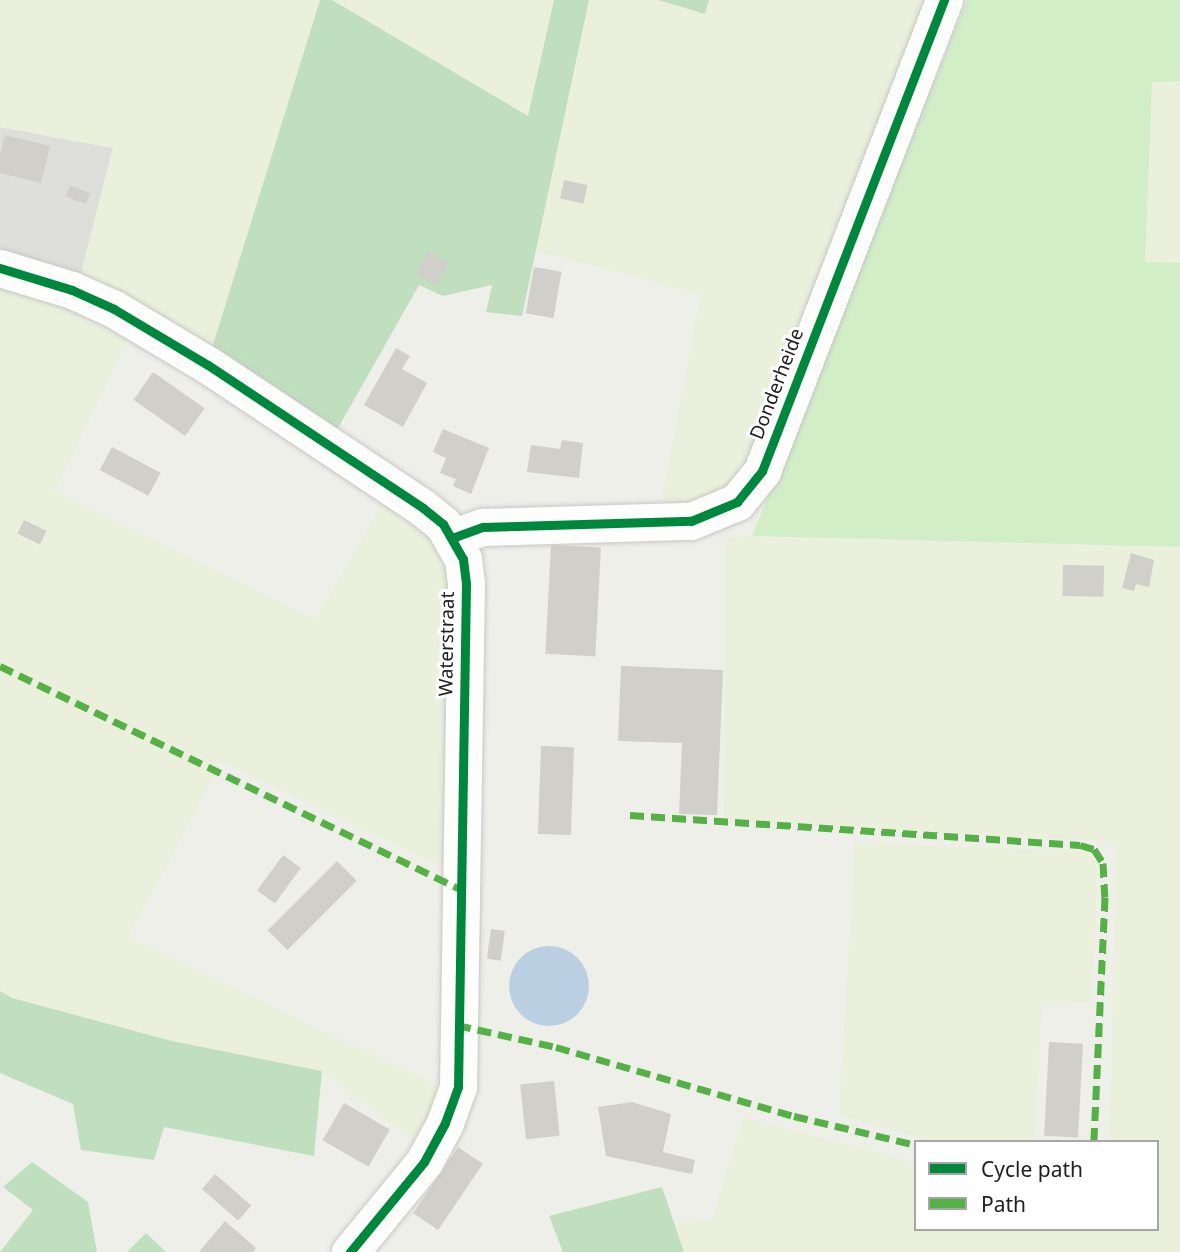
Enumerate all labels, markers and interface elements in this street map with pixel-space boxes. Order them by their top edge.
street label: Donderheide [745,325,809,443]
street label: Waterstraat [435,591,459,697]
legend [914,1140,1159,1231]
text: Cycle path [981,1155,1083,1183]
text: Path [981,1190,1026,1218]

